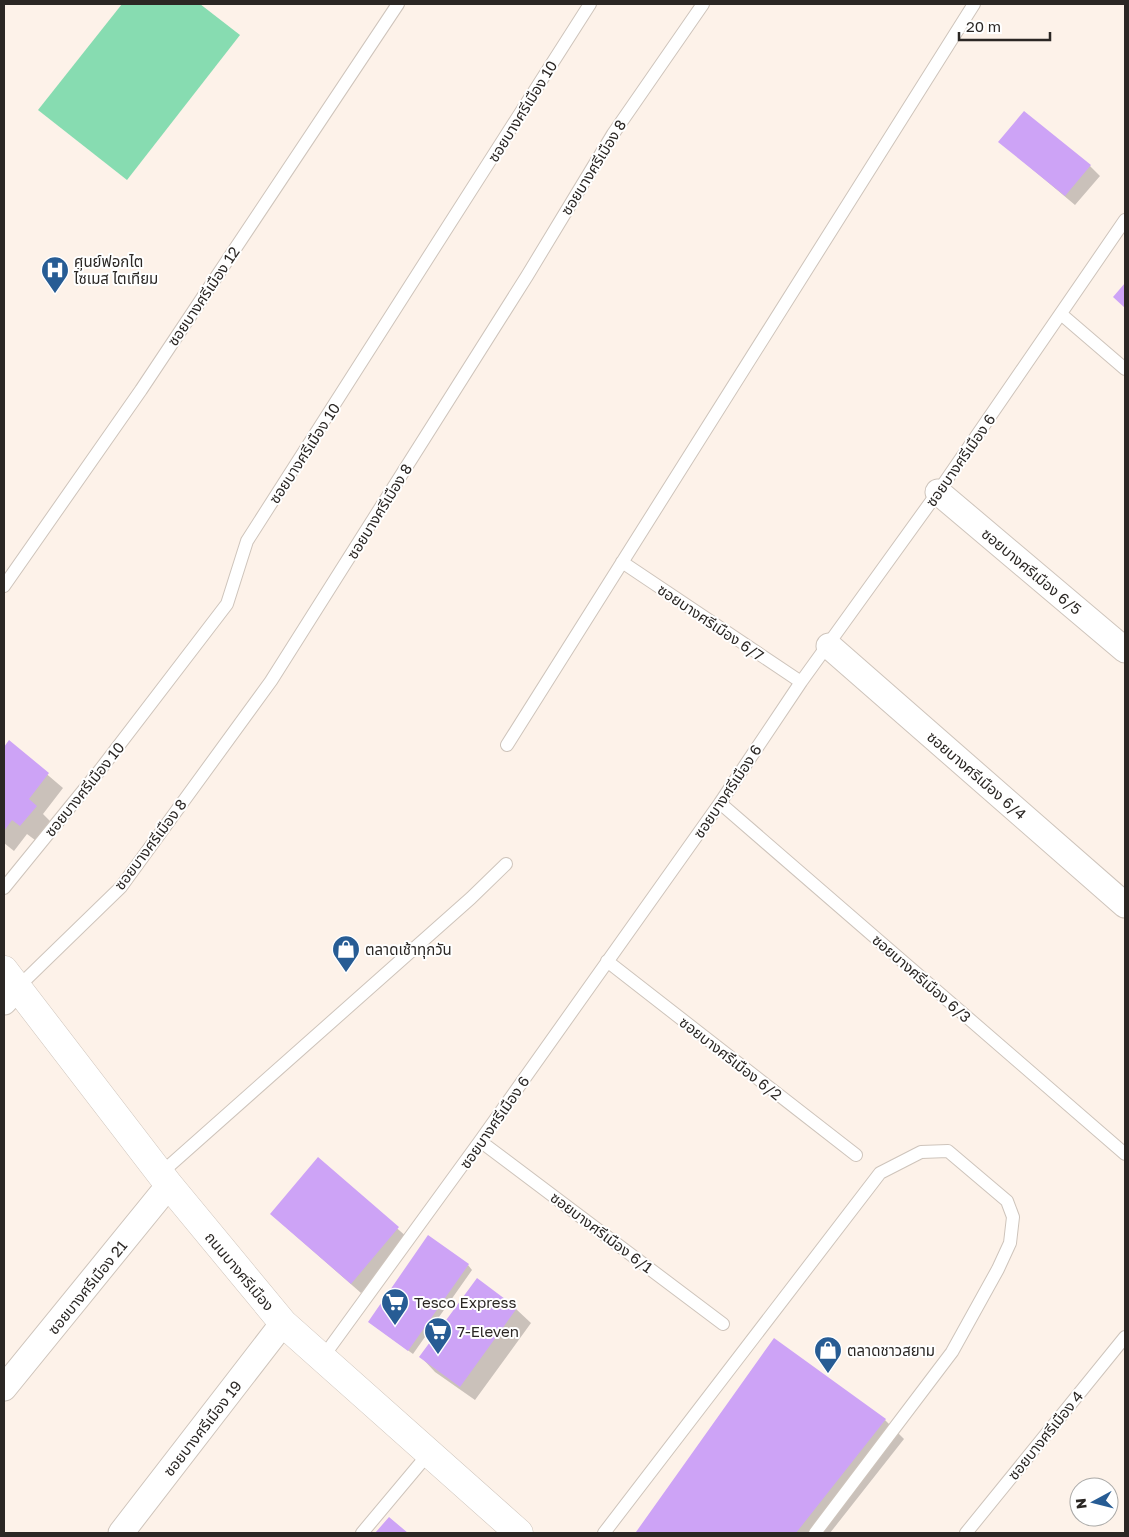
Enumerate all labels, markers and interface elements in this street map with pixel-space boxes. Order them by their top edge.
scale bar [959,10,1050,42]
text: 20 m [966,17,1001,35]
street label: ซอยบางศรีเมือง 10 [484,57,560,165]
street label: ซอยบางศรีเมือง 8 [556,116,630,218]
street label: ซอยบางศรีเมือง 12 [163,243,243,349]
place label: ศูนย์ฟอกไต ไซเมส ไตเทียม [73,252,158,287]
hospital icon: ศูนย์ฟอกไต ไซเมส ไตเทียม [40,255,70,294]
street label: ซอยบางศรีเมือง 10 [265,399,343,507]
street label: ซอยบางศรีเมือง 6 [921,410,999,510]
street label: ซอยบางศรีเมือง 8 [342,460,416,562]
street label: ซอยบางศรีเมือง 6/5 [978,524,1086,618]
street label: ซอยบางศรีเมือง 6/7 [655,580,768,664]
street label: ซอยบางศรีเมือง 6/4 [924,727,1030,823]
street label: ซอยบางศรีเมือง 10 [40,738,128,840]
street label: ซอยบางศรีเมือง 6 [689,741,765,841]
street label: ซอยบางศรีเมือง 8 [110,795,190,893]
street label: ซอยบางศรีเมือง 6/3 [869,930,975,1026]
shop icon: ตลาดเช้าทุกวัน [331,934,361,973]
place label: ตลาดเช้าทุกวัน [365,940,452,959]
street label: ซอยบางศรีเมือง 6/2 [676,1012,786,1104]
street label: ซอยบางศรีเมือง 6 [455,1072,533,1172]
street label: ซอยบางศรีเมือง 6/1 [547,1188,657,1276]
street label: ถนนบางศรีเมือง [202,1228,278,1314]
street label: ซอยบางศรีเมือง 21 [44,1236,130,1338]
supermarket icon: Tesco Express [380,1287,410,1326]
place label: Tesco Express [414,1293,517,1311]
supermarket icon: 7-Eleven [423,1316,453,1355]
place label: 7-Eleven [457,1322,519,1340]
shop icon: ตลาดชาวสยาม [813,1335,843,1374]
place label: ตลาดชาวสยาม [847,1341,935,1359]
street label: ซอยบางศรีเมือง 19 [159,1377,245,1479]
street label: ซอยบางศรีเมือง 4 [1004,1387,1086,1483]
north arrow [1069,1477,1119,1527]
text: N [1072,1497,1090,1510]

